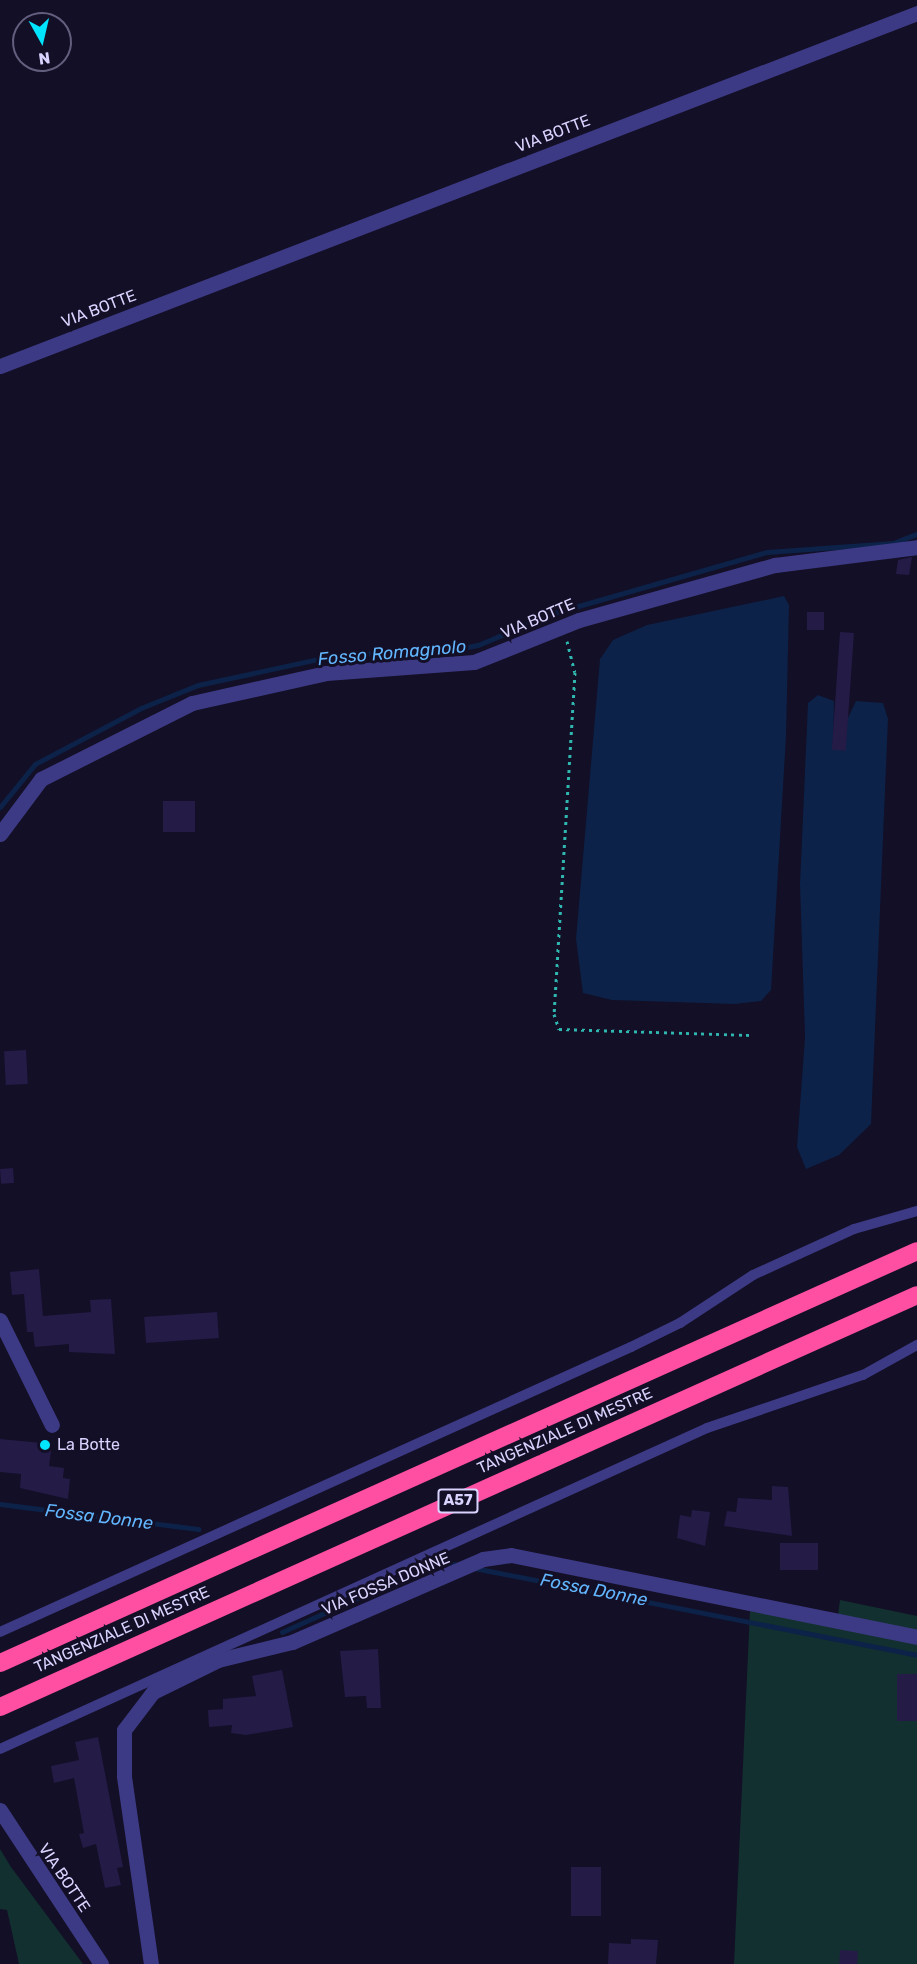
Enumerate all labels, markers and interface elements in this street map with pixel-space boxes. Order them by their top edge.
north arrow [12,12,72,72]
text: N [37,48,51,69]
street label: VIA BOTTE [513,111,593,157]
street label: VIA BOTTE [59,286,139,332]
street label: VIA BOTTE [498,595,578,643]
water label: Fosso Romagnolo [317,636,467,670]
street label: TANGENZIALE DI MESTRE [474,1384,656,1478]
place label: La Botte [57,1435,120,1455]
marker: La Botte [38,1438,52,1452]
road number: A57 [437,1489,479,1513]
water label: Fossa Donne [44,1500,154,1534]
street label: VIA FOSSA DONNE [319,1548,453,1620]
water label: Fossa Donne [539,1569,649,1611]
street label: TANGENZIALE DI MESTRE [31,1583,213,1677]
street label: VIA BOTTE [34,1840,94,1916]

